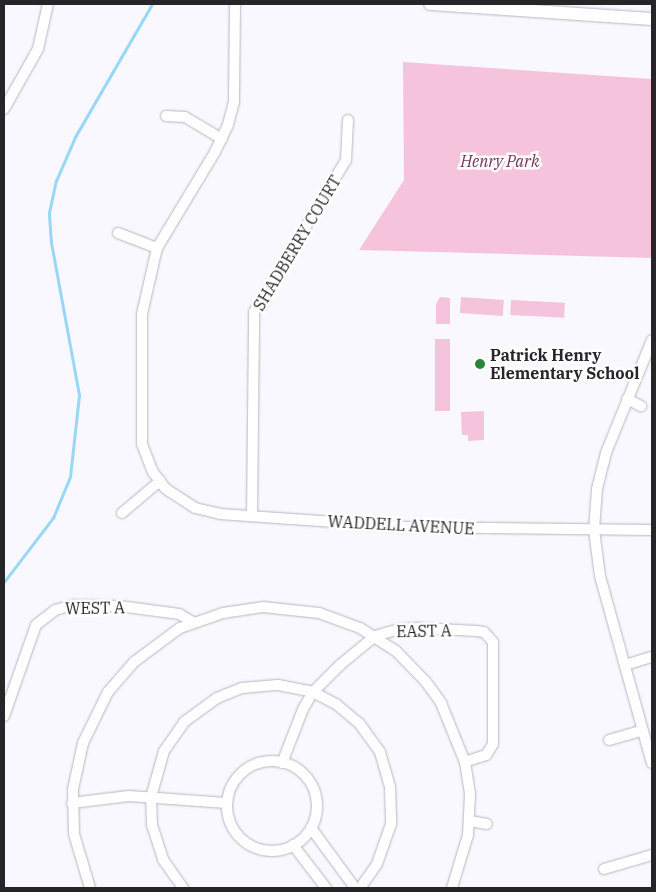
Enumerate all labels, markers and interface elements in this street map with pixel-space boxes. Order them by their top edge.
park label: Henry Park [460,151,540,171]
street label: SHADBERRY COURT [249,172,345,314]
place label: Patrick Henry Elementary School [490,345,639,383]
marker: Patrick Henry Elementary School [474,358,486,370]
street label: WADDELL AVENUE [327,512,475,538]
street label: WEST A [65,598,125,618]
street label: EAST A [396,621,452,641]

